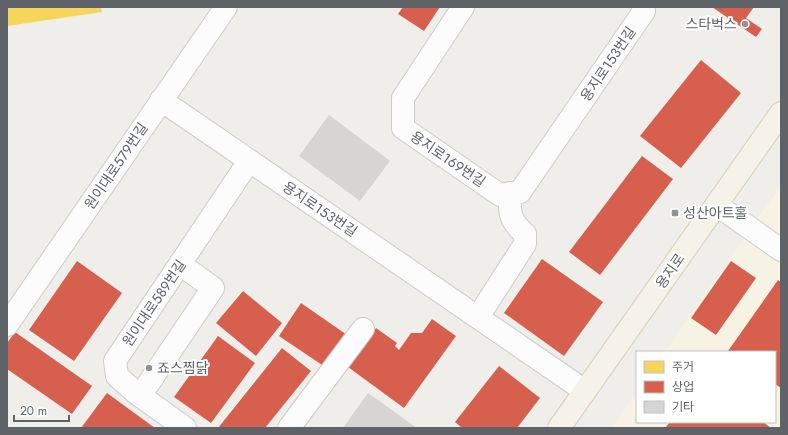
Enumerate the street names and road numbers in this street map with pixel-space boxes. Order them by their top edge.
street label: 용지로153번길 [576,23,640,105]
street label: 원이대로579번길 [80,119,152,213]
street label: 용지로169번길 [406,126,490,192]
street label: 용지로153번길 [279,177,361,241]
street label: 용지로 [651,249,689,293]
street label: 원이대로589번길 [118,256,190,350]

